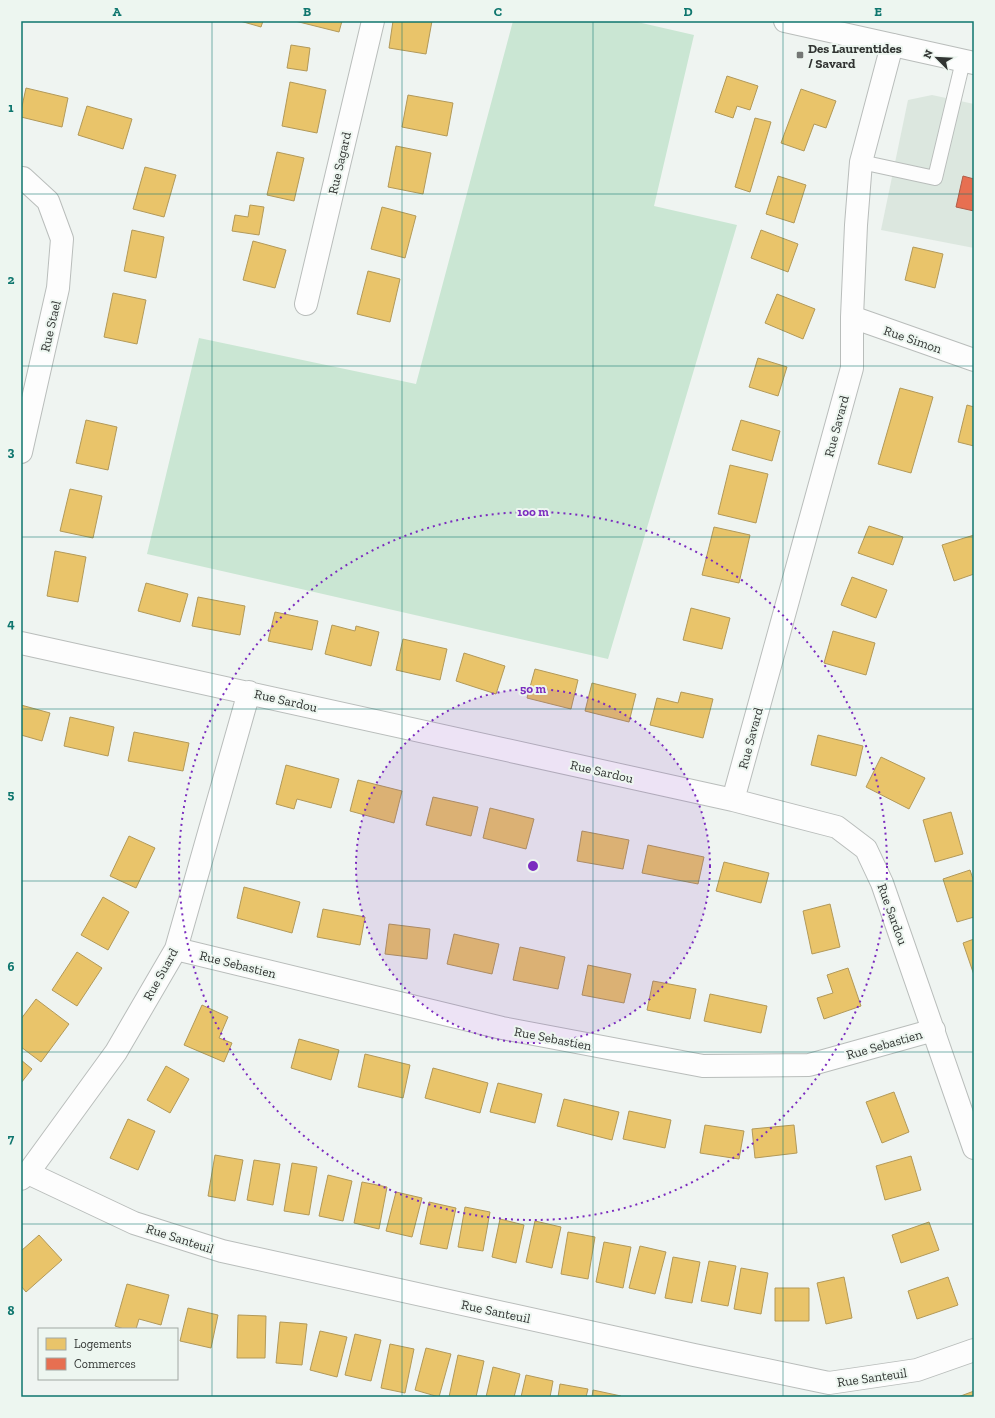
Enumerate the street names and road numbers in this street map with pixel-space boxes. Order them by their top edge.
street label: Rue Sagard [325,130,354,196]
street label: Rue Stael [37,299,64,353]
street label: Rue Simon [882,323,944,357]
street label: Rue Savard [821,394,852,458]
street label: Rue Sardou [253,686,320,715]
street label: Rue Savard [735,706,766,770]
street label: Rue Sardou [569,757,636,786]
street label: Rue Sardou [875,881,911,948]
street label: Rue Suard [140,945,181,1003]
street label: Rue Sebastien [198,948,278,981]
street label: Rue Sebastien [513,1024,593,1053]
street label: Rue Sebastien [844,1026,924,1062]
street label: Rue Santeuil [144,1220,216,1257]
street label: Rue Santeuil [460,1297,532,1326]
street label: Rue Santeuil [836,1365,908,1390]

